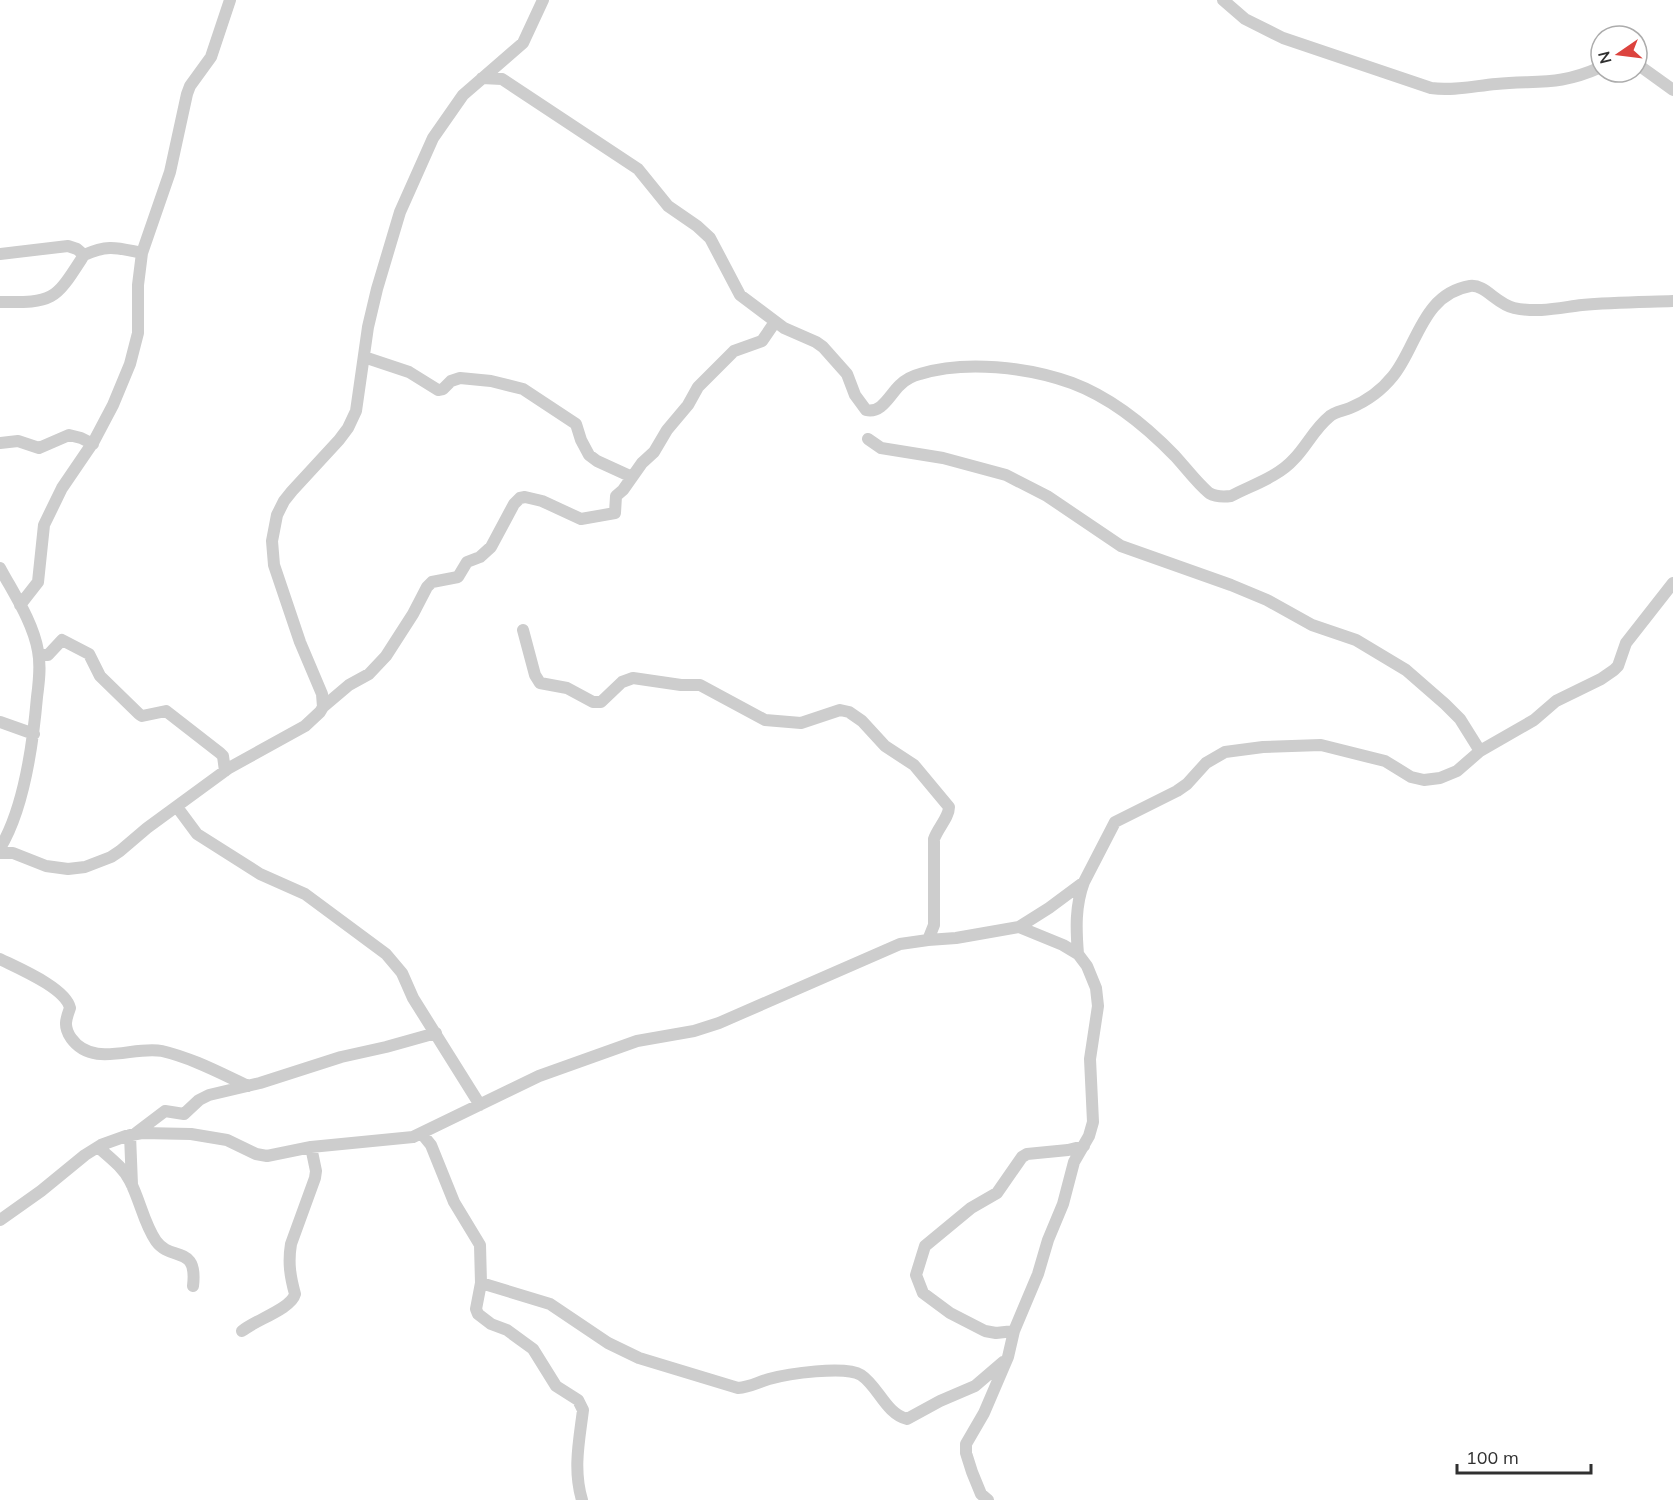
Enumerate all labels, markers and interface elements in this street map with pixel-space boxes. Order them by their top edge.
north arrow [1589,24,1649,84]
text: N [1593,49,1616,66]
scale bar [1457,1437,1590,1475]
text: 100 m [1466,1446,1519,1469]

